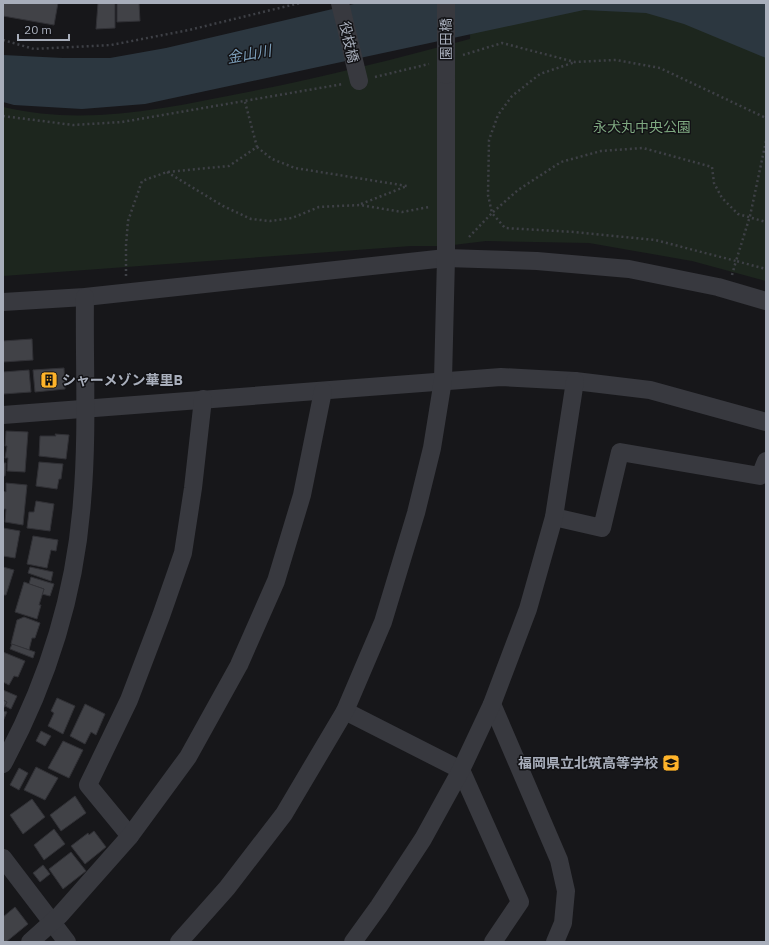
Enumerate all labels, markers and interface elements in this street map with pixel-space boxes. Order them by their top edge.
scale bar [18,16,69,42]
street label: 園田橋 [437,18,455,60]
street label: 役枝橋 [336,20,362,64]
text: 20 m [24,22,52,37]
water label: 金山川 [225,40,275,67]
park label: 永犬丸中央公園 [593,118,691,136]
building icon: シャーメゾン華里B [39,370,59,390]
place label: シャーメゾン華里B [62,371,183,389]
school or university icon: 福岡県立北筑高等学校 [661,753,681,773]
place label: 福岡県立北筑高等学校 [518,754,658,772]

